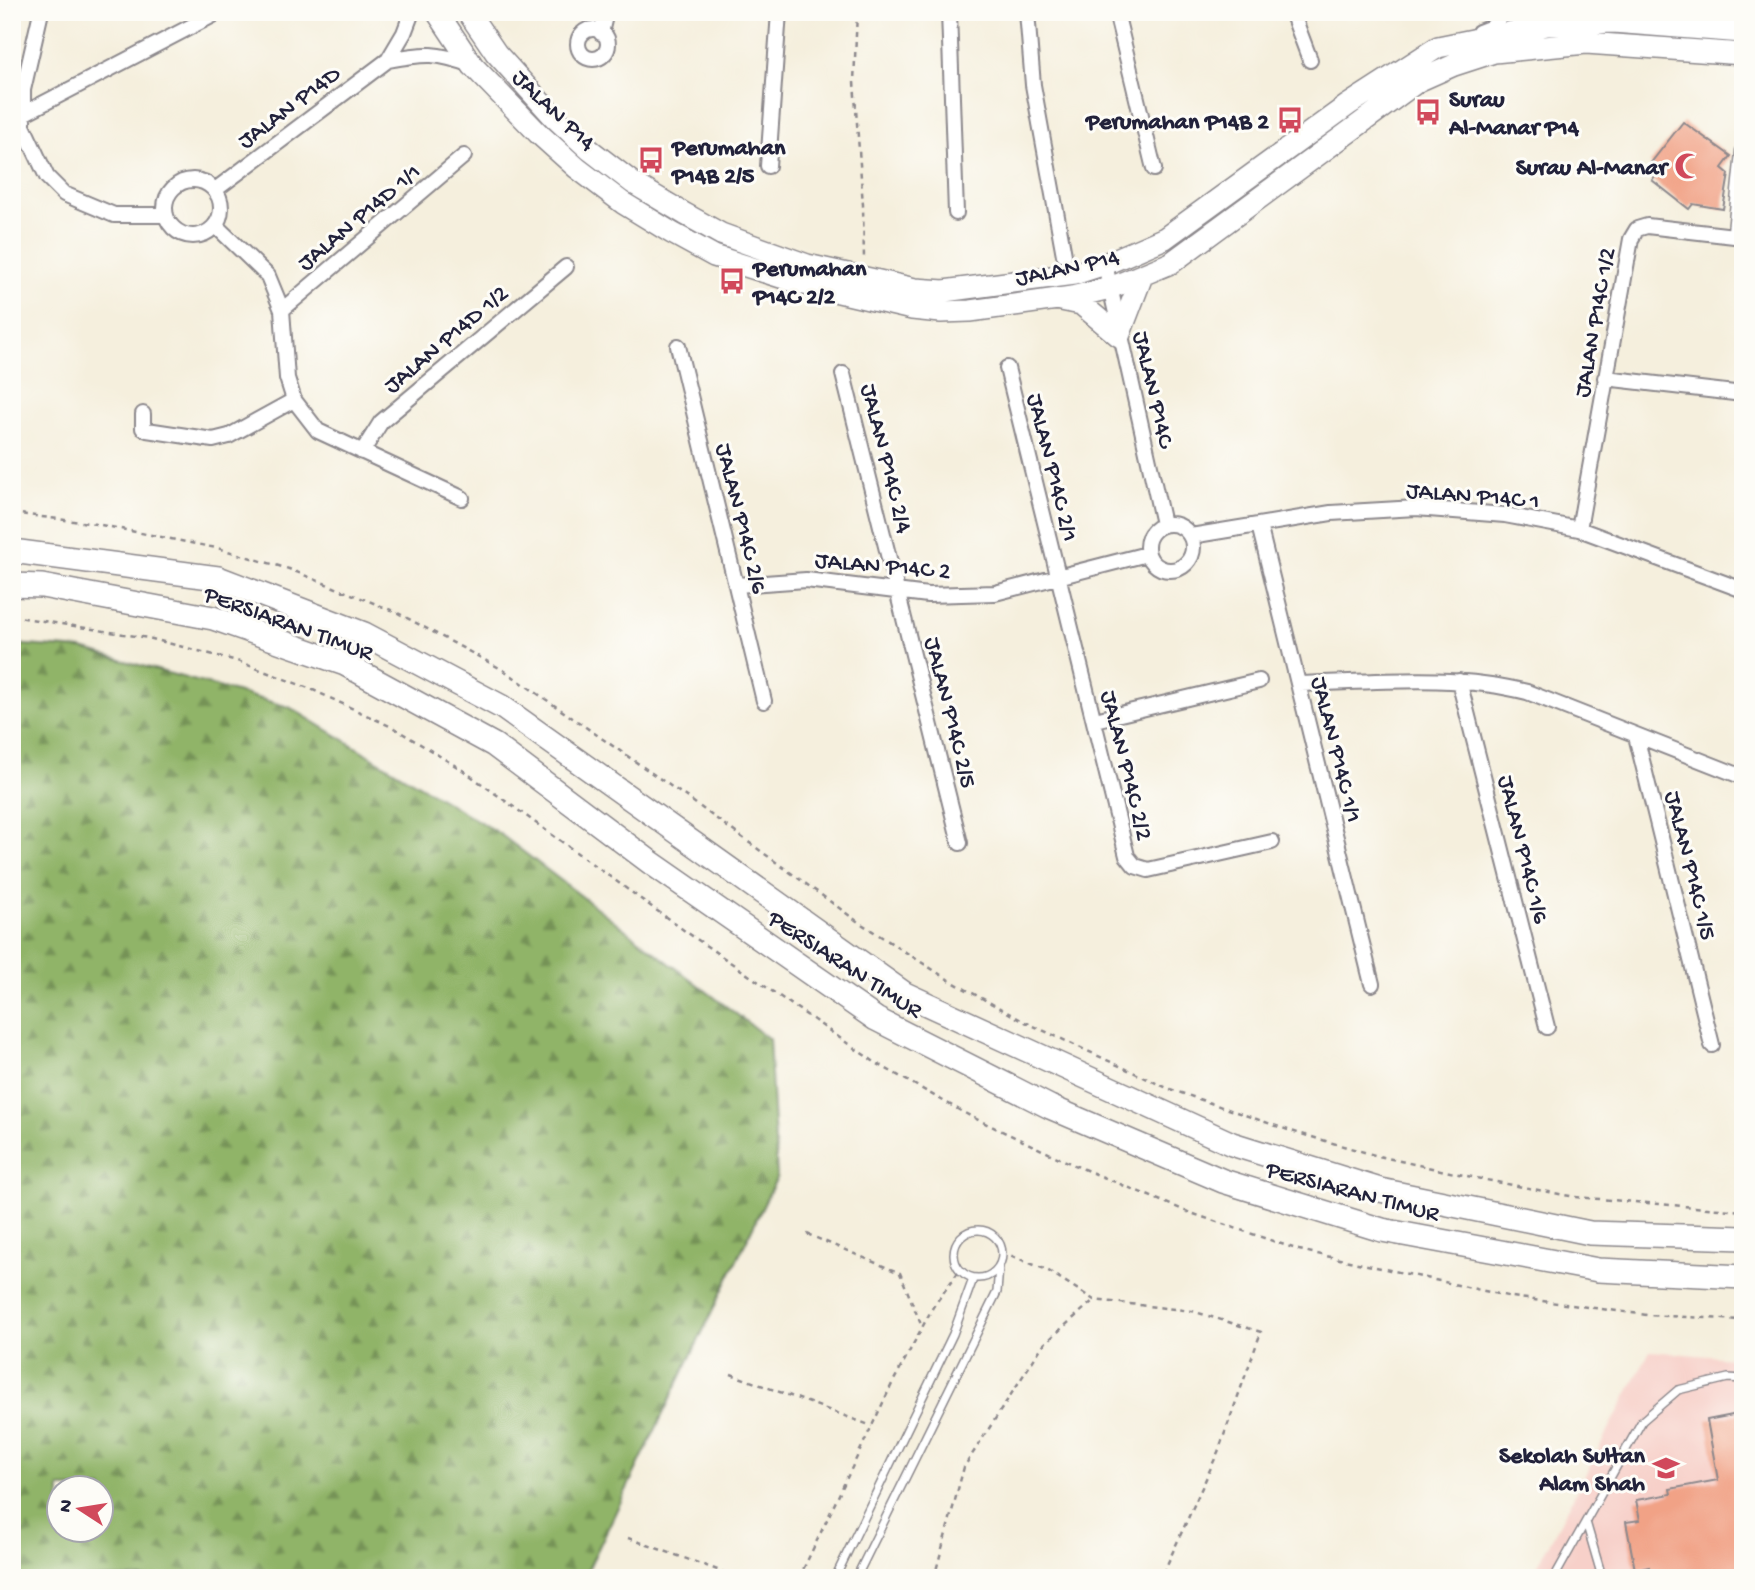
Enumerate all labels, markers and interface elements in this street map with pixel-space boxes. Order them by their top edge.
street label: JALAN P14D [233,61,347,157]
street label: JALAN P14 [505,64,601,159]
place label: Surau Al-Manar P14 [1448,87,1580,144]
bus stop icon: Surau Al-Manar P14 [1413,97,1443,127]
bus stop icon: Perumahan P14B 2 [1275,105,1305,135]
place label: Perumahan P14B 2 [1084,109,1269,138]
place label: Perumahan P14B 2/5 [670,135,786,192]
bus stop icon: Perumahan P14B 2/5 [636,145,666,175]
mosque icon: Surau Al-Manar [1673,151,1703,181]
place label: Surau Al-Manar [1516,155,1669,184]
street label: JALAN P14D 1/1 [293,159,428,279]
street label: JALAN P14 [1013,244,1123,295]
street label: JALAN P14C 1/2 [1569,245,1624,400]
place label: Perumahan P14C 2/2 [751,256,867,313]
bus stop icon: Perumahan P14C 2/2 [717,266,747,296]
street label: JALAN P14D 1/2 [379,280,516,401]
street label: JALAN P14C [1124,329,1179,453]
street label: JALAN P14C 2/4 [852,381,917,537]
street label: JALAN P14C 2/1 [1018,391,1083,545]
street label: JALAN P14C 2/6 [707,441,772,598]
street label: JALAN P14C 1 [1405,477,1541,518]
street label: JALAN P14C 2 [814,547,952,588]
street label: PERSIARAN TIMUR [198,581,378,670]
street label: JALAN P14C 2/5 [916,634,981,791]
street label: JALAN P14C 1/1 [1302,674,1367,826]
street label: JALAN P14C 2/2 [1092,688,1157,844]
street label: JALAN P14C 1/6 [1489,773,1554,928]
street label: JALAN P14C 1/5 [1656,788,1721,943]
street label: PERSIARAN TIMUR [761,905,928,1027]
street label: PERSIARAN TIMUR [1261,1156,1443,1231]
place label: Sekolah Sultan Alam Shah [1499,1443,1646,1500]
school or university icon: Sekolah Sultan Alam Shah [1651,1453,1681,1483]
north arrow [46,1474,116,1544]
text: N [54,1498,79,1515]

